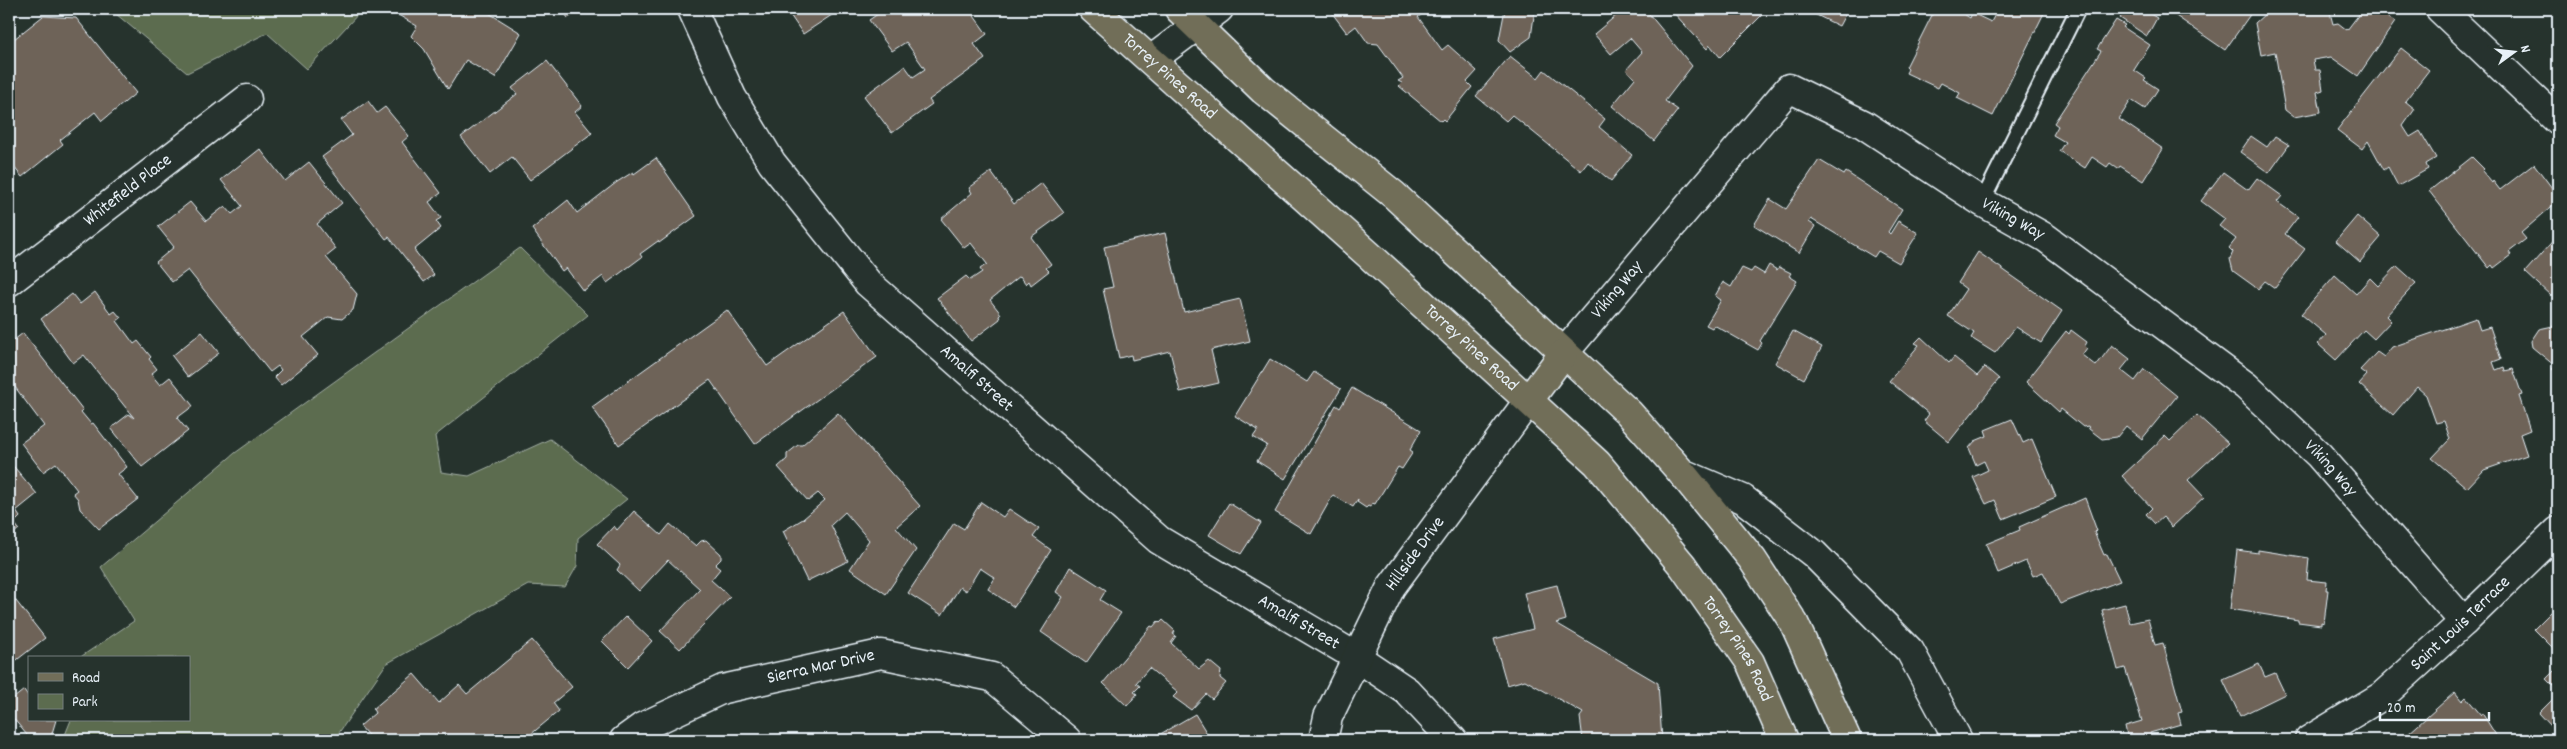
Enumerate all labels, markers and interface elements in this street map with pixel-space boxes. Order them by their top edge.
street label: Torrey Pines Road [1116,28,1222,126]
north arrow [2490,28,2540,78]
text: N [2514,43,2535,55]
street label: Whitefield Place [78,148,177,233]
street label: Viking Way [1977,192,2050,248]
street label: Viking Way [1585,255,1650,324]
street label: Torrey Pines Road [1419,299,1524,398]
street label: Amalfi Street [934,339,1019,418]
street label: Viking Way [2298,434,2363,503]
street label: Hillside Drive [1379,511,1451,597]
street label: Saint Louis Terrace [2405,571,2516,677]
street label: Amalfi Street [1253,589,1345,657]
street label: Torrey Pines Road [1695,591,1778,706]
street label: Sierra Mar Drive [765,643,877,691]
legend [28,656,190,722]
text: Road [72,668,100,690]
scale bar [2380,689,2488,721]
text: Park [72,692,98,714]
text: 20 m [2387,698,2415,720]

